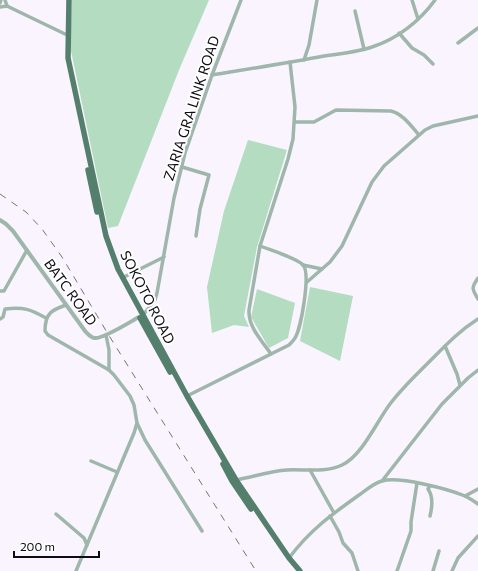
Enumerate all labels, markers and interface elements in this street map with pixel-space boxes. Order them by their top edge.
street label: ZARIA GRA LINK ROAD [160,33,222,183]
street label: SOKOTO ROAD [117,248,179,346]
street label: BATC ROAD [41,255,101,329]
scale bar [14,533,99,559]
text: 200 m [20,539,55,553]

